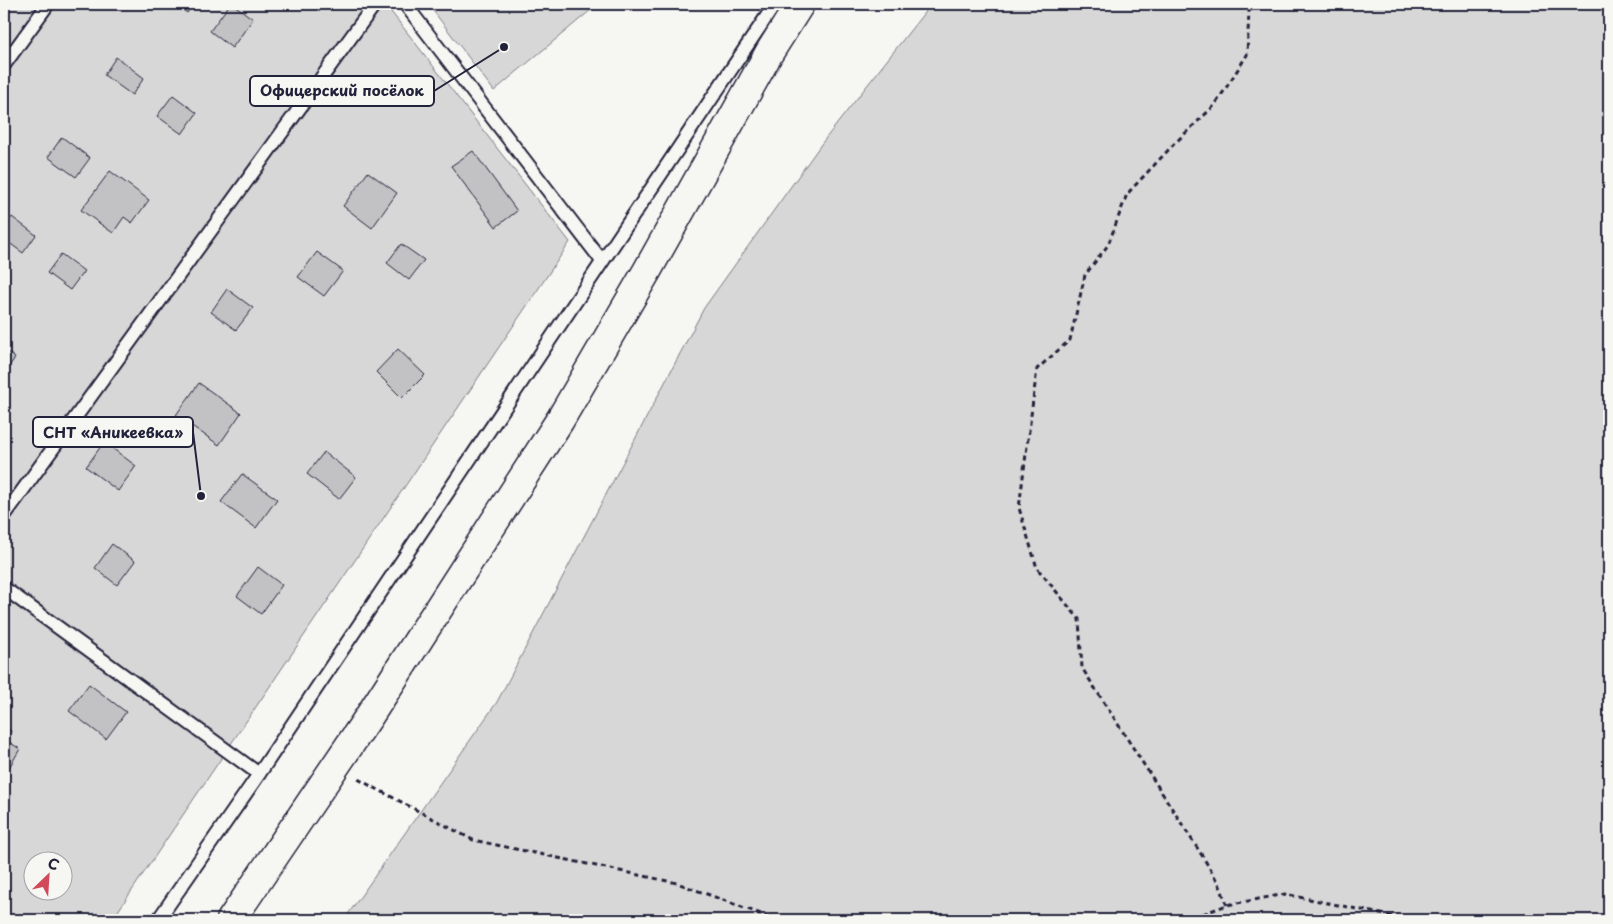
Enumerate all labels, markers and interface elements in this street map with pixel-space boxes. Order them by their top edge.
callout: Офицерский посёлок [250,76,434,106]
text: Офицерский посёлок [260,78,424,101]
callout: СНТ «Аникеевка» [33,417,193,447]
text: СНТ «Аникеевка» [43,420,183,443]
north arrow [22,852,72,902]
text: С [44,852,63,876]

